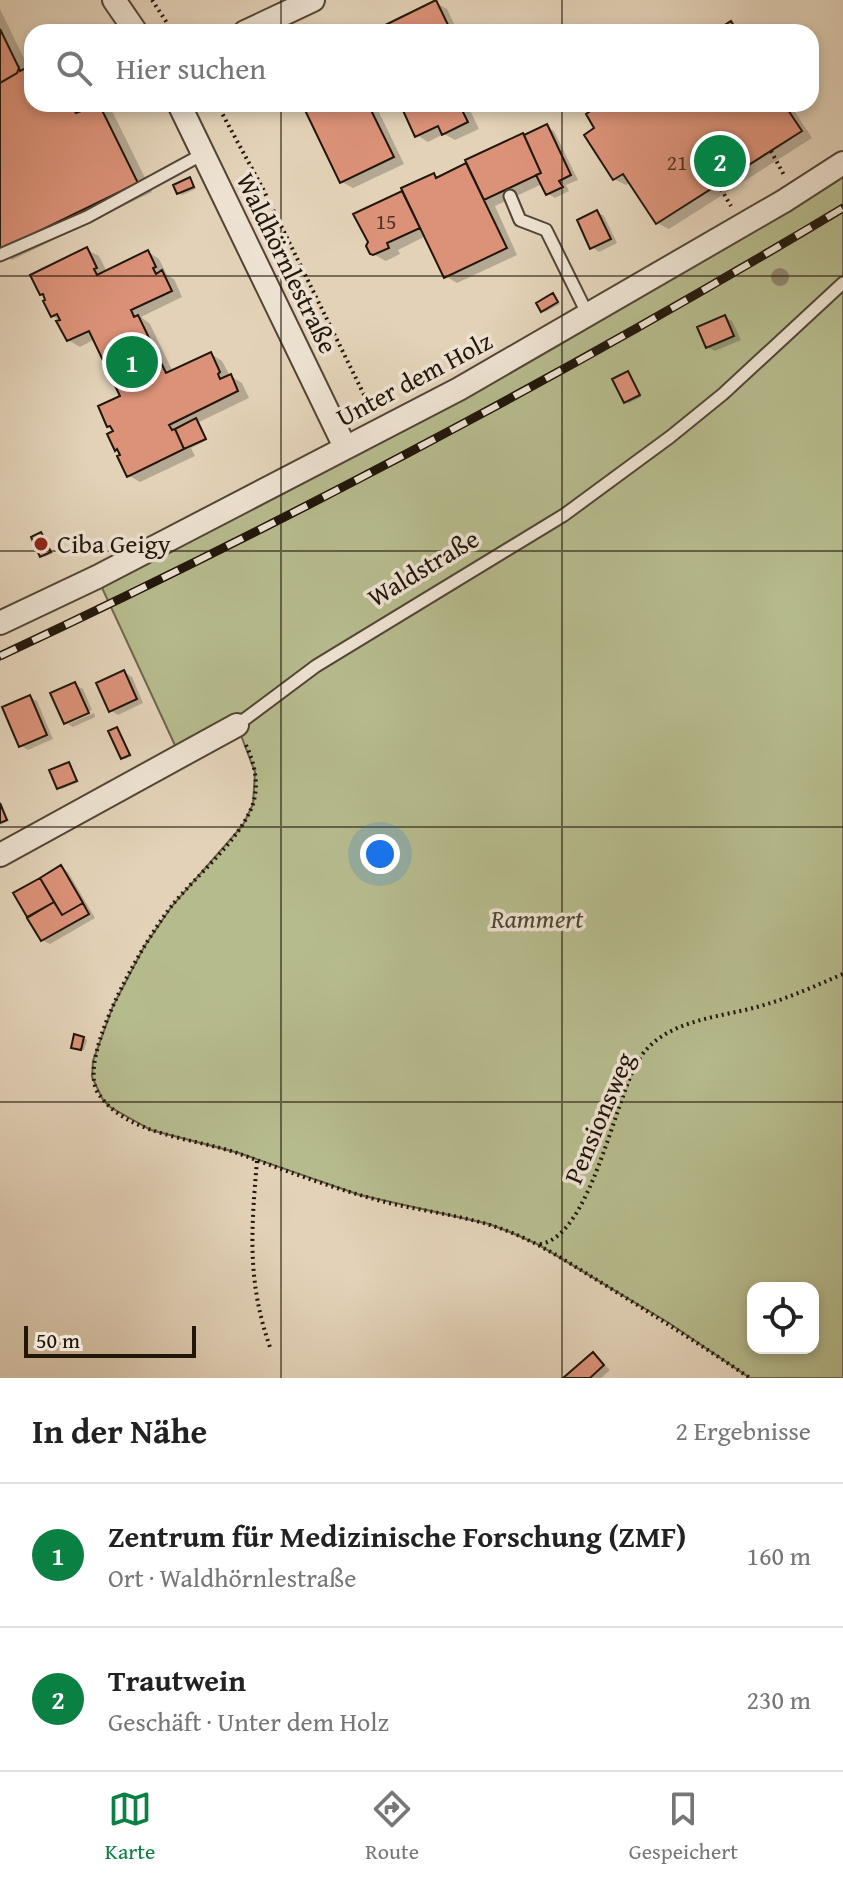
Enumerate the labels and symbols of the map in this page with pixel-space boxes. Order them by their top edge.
pin: 2 [694,131,746,191]
house number: 21 [666,146,688,178]
street label: Waldhörnlestraße [227,166,348,360]
house number: 15 [375,205,397,237]
street label: Unter dem Holz [329,321,499,436]
pin: 1 [106,332,158,392]
street label: Waldstraße [359,519,486,616]
place label: Ciba Geigy [57,524,171,563]
marker: Ciba Geigy [32,535,50,553]
your location [360,834,400,874]
park label: Rammert [490,899,584,938]
street label: Pensionsweg [553,1046,644,1190]
scale bar [24,1322,196,1358]

